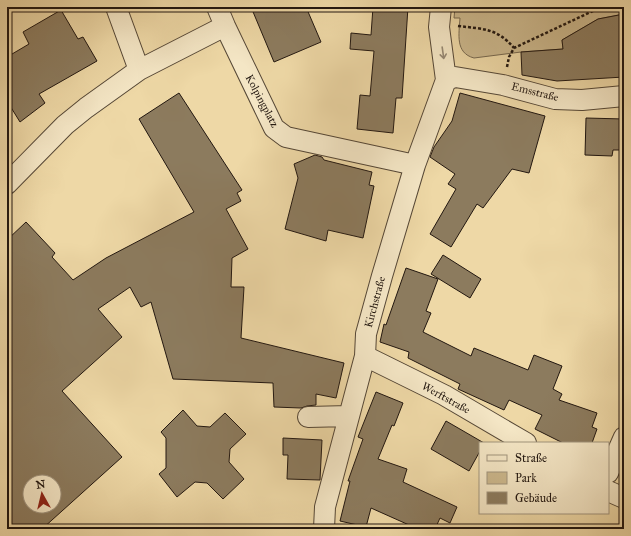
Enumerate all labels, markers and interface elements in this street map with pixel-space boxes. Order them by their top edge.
one-way arrow [439,46,447,59]
street label: Kolpingplatz [243,72,281,130]
street label: Emsstraße [510,80,560,104]
street label: Kirchstraße [362,275,388,329]
street label: Werftstraße [420,379,473,417]
legend [479,442,609,514]
text: Straße [515,451,547,465]
text: Park [515,471,537,485]
north arrow [22,474,62,514]
text: N [35,477,47,492]
text: Gebäude [515,491,557,505]

